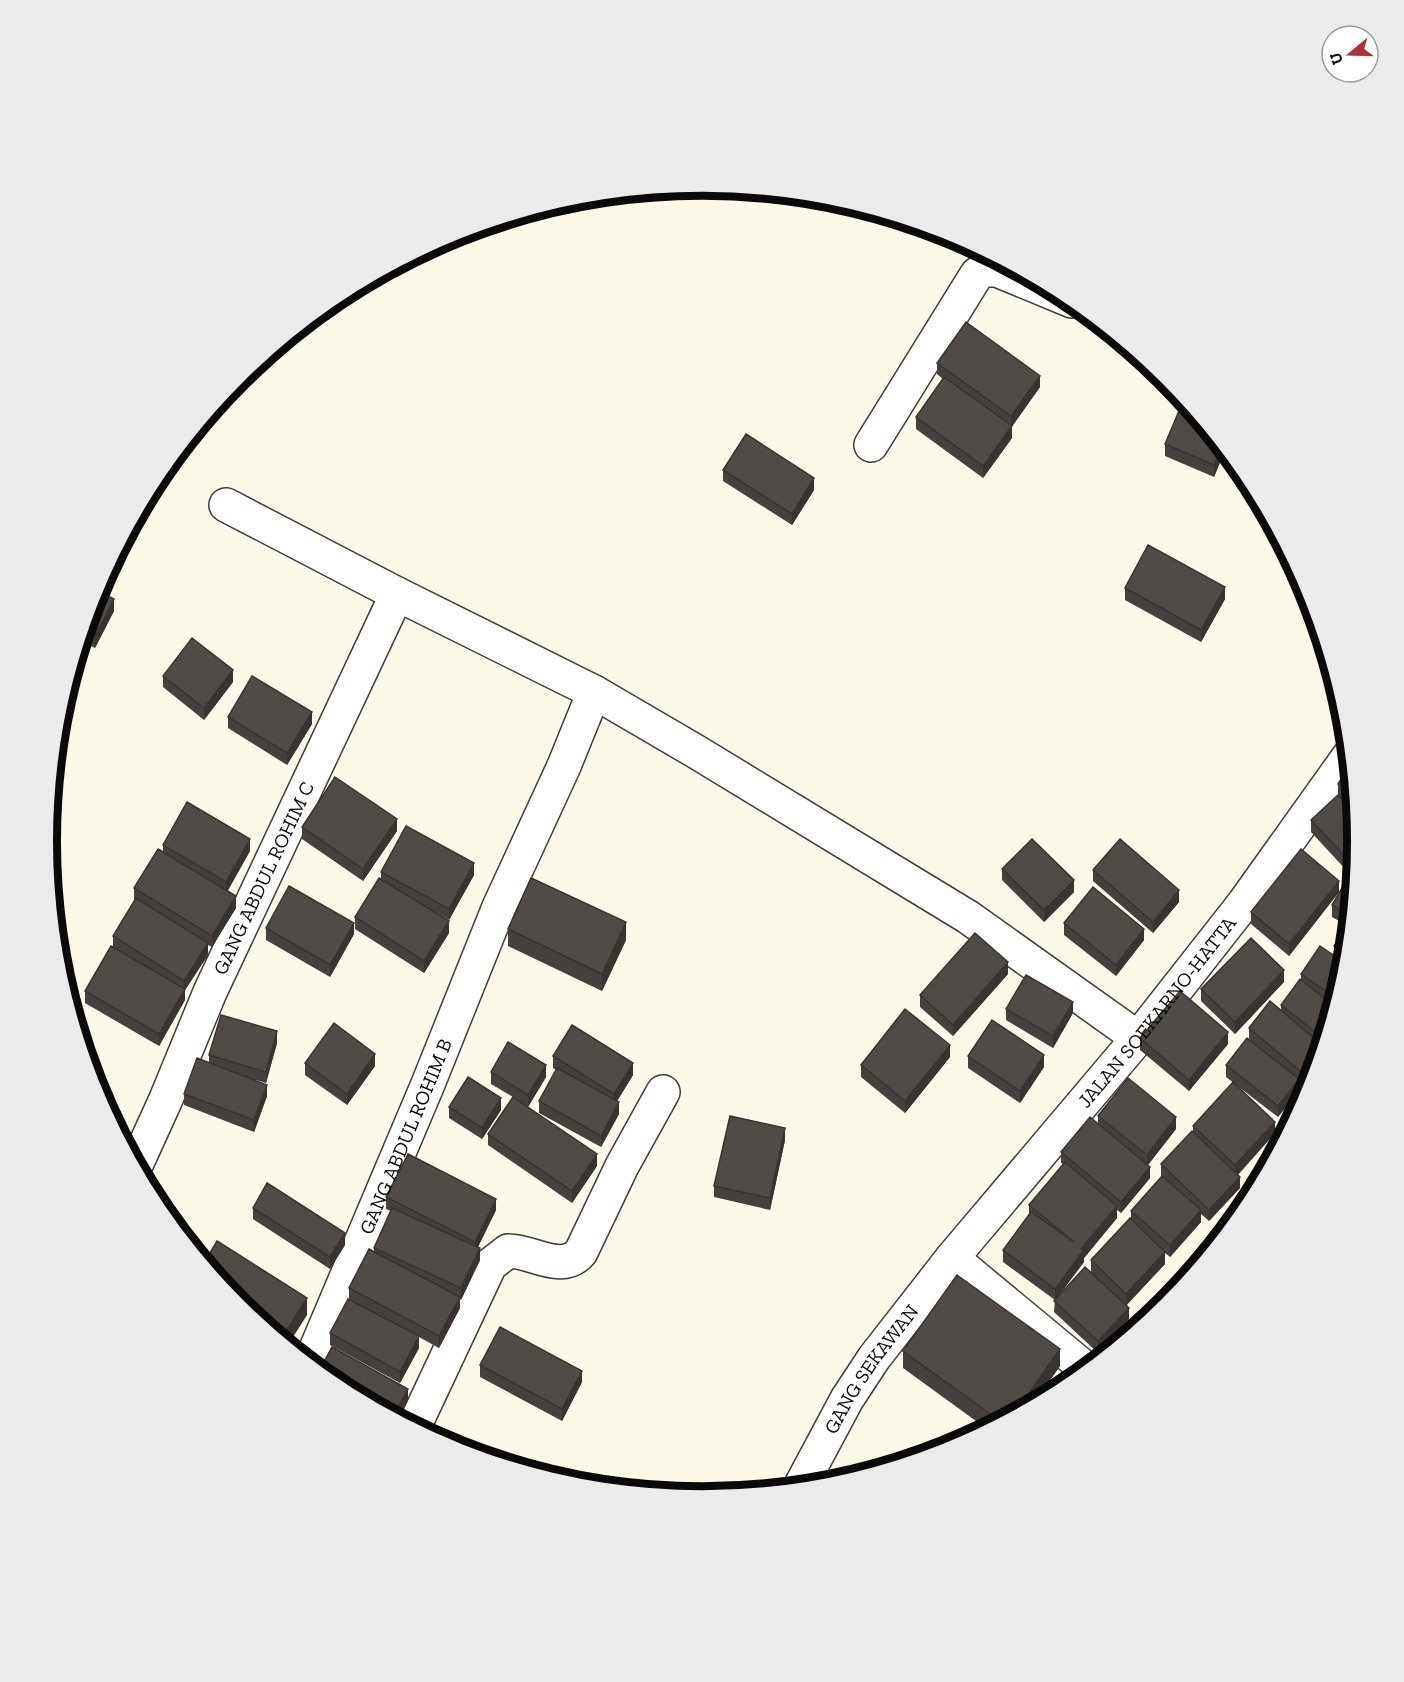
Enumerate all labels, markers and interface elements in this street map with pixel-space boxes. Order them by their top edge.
north arrow [1320,24,1380,84]
text: U [1325,50,1347,67]
street label: GANG ABDUL ROHIM C [208,778,319,978]
street label: JALAN SOEKARNO-HATTA [1073,911,1242,1112]
street label: GANG ABDUL ROHIM B [354,1035,457,1238]
street label: GANG SEKAWAN [819,1299,924,1438]

